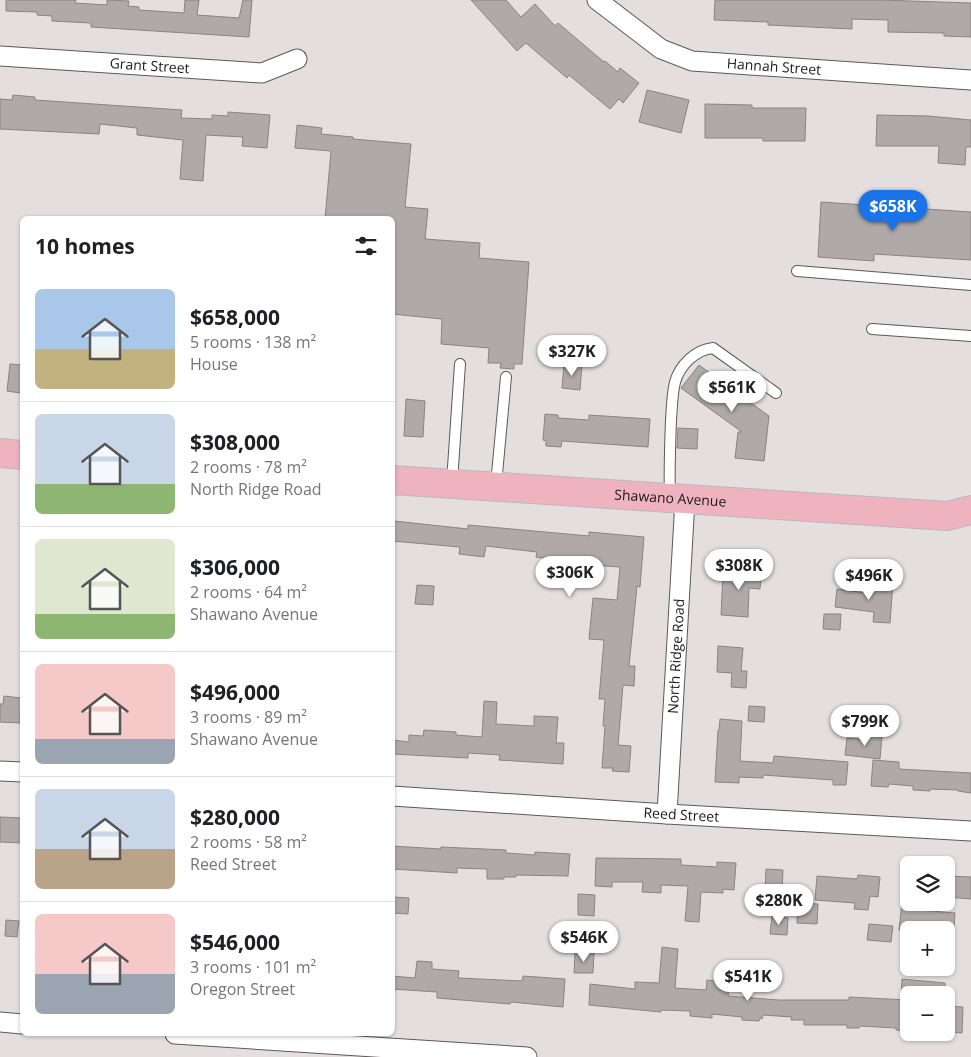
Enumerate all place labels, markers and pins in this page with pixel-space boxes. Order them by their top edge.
pin: $658K [858,190,928,232]
pin: $327K [537,334,607,377]
pin: $561K [697,370,767,413]
pin: $308K [704,548,774,591]
pin: $306K [535,556,605,598]
pin: $496K [834,558,904,601]
pin: $799K [830,704,900,747]
pin: $280K [744,884,814,926]
pin: $546K [549,920,619,963]
pin: $541K [713,960,783,1002]

